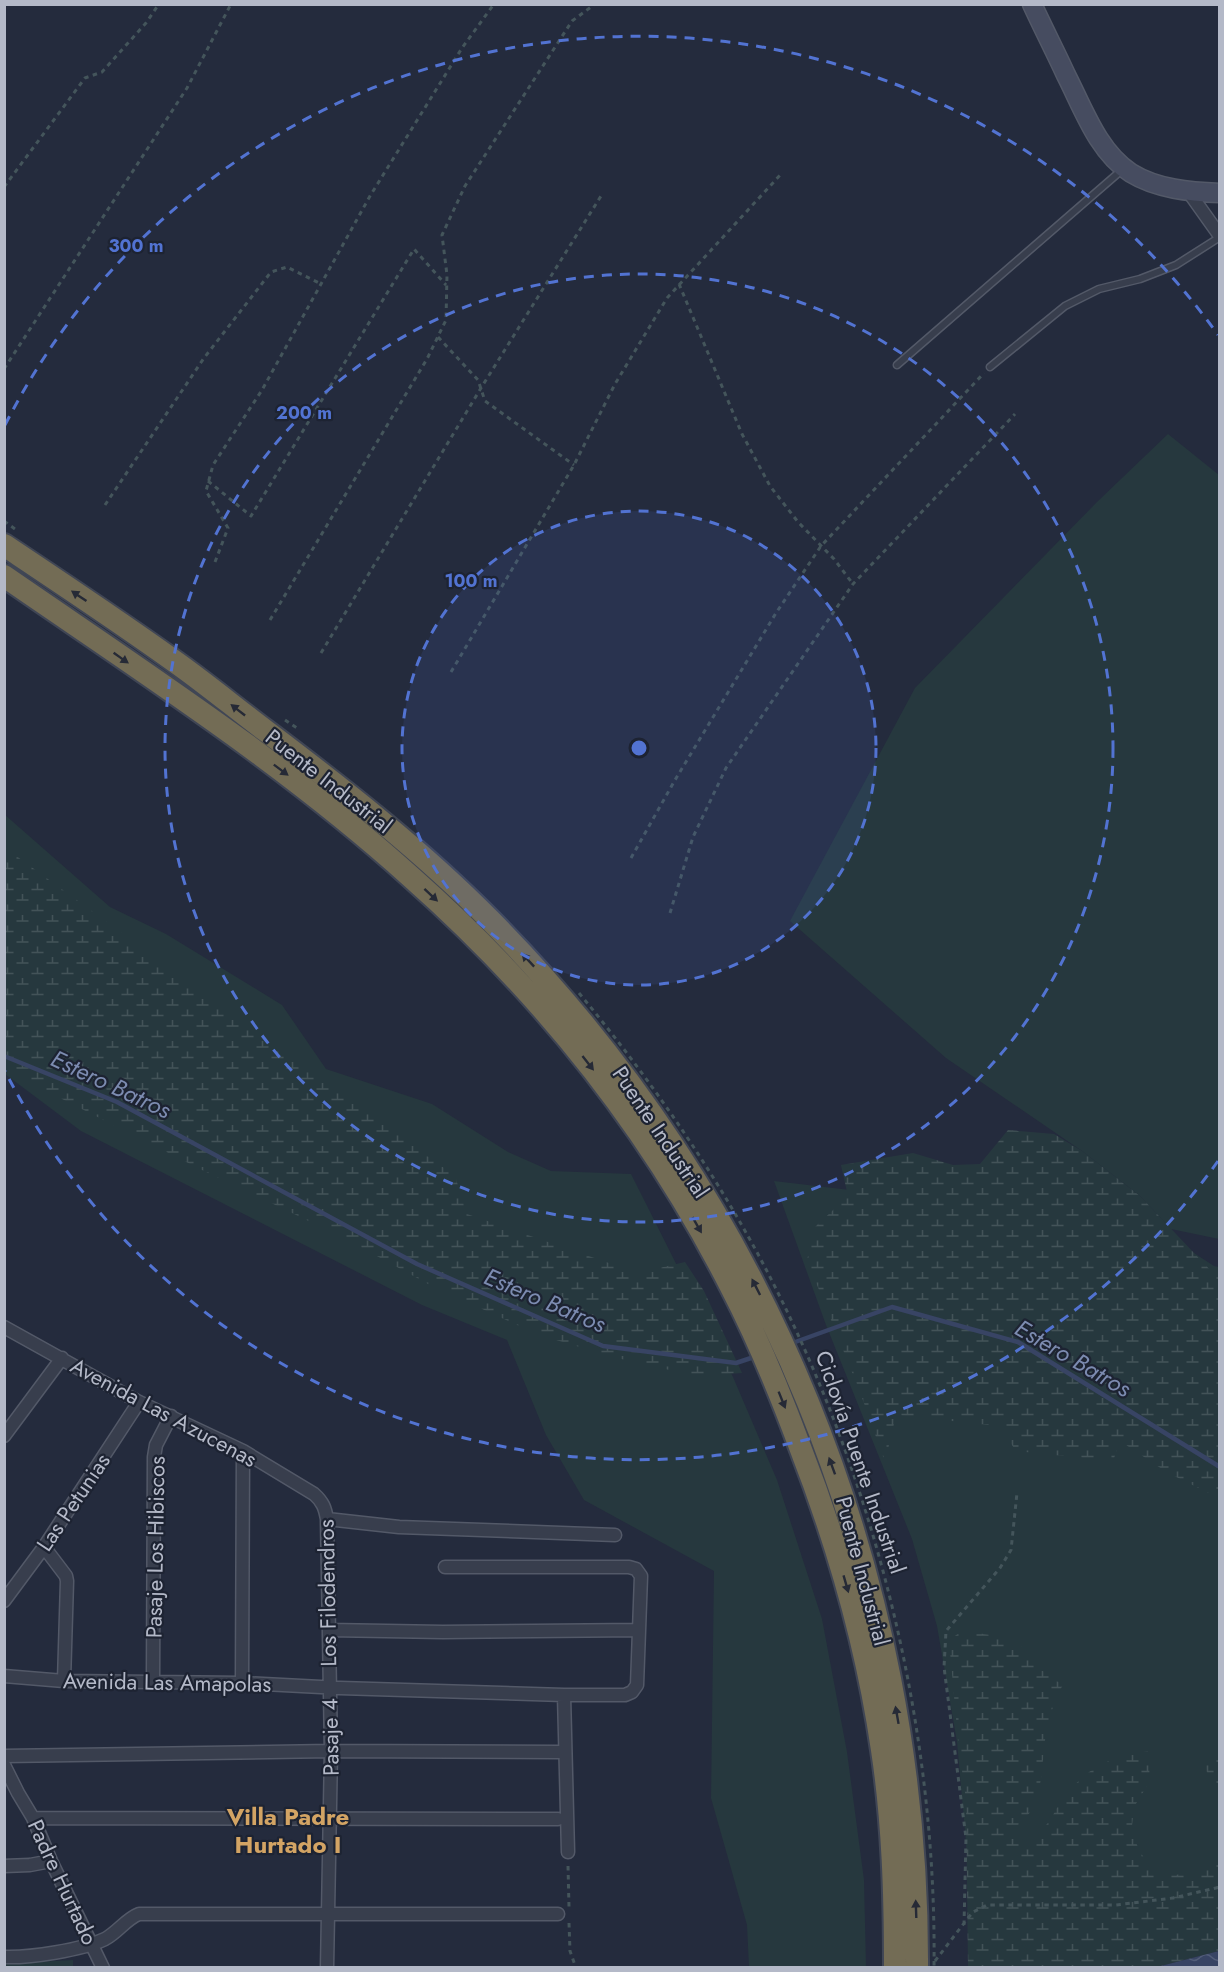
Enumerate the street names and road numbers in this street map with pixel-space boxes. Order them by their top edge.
street label: Puente Industrial [259,721,399,841]
street label: Puente Industrial [605,1059,717,1205]
street label: Ciclovía Puente Industrial [810,1347,912,1577]
street label: Avenida Las Azucenas [65,1349,263,1475]
street label: Las Petunias [28,1446,118,1557]
street label: Pasaje Los Hibiscos [137,1456,173,1638]
street label: Puente Industrial [830,1494,896,1648]
street label: Los Filodendros [310,1519,344,1667]
street label: Avenida Las Amapolas [63,1664,272,1700]
street label: Pasaje 4 [313,1698,347,1776]
street label: Padre Hurtado [20,1814,106,1950]

